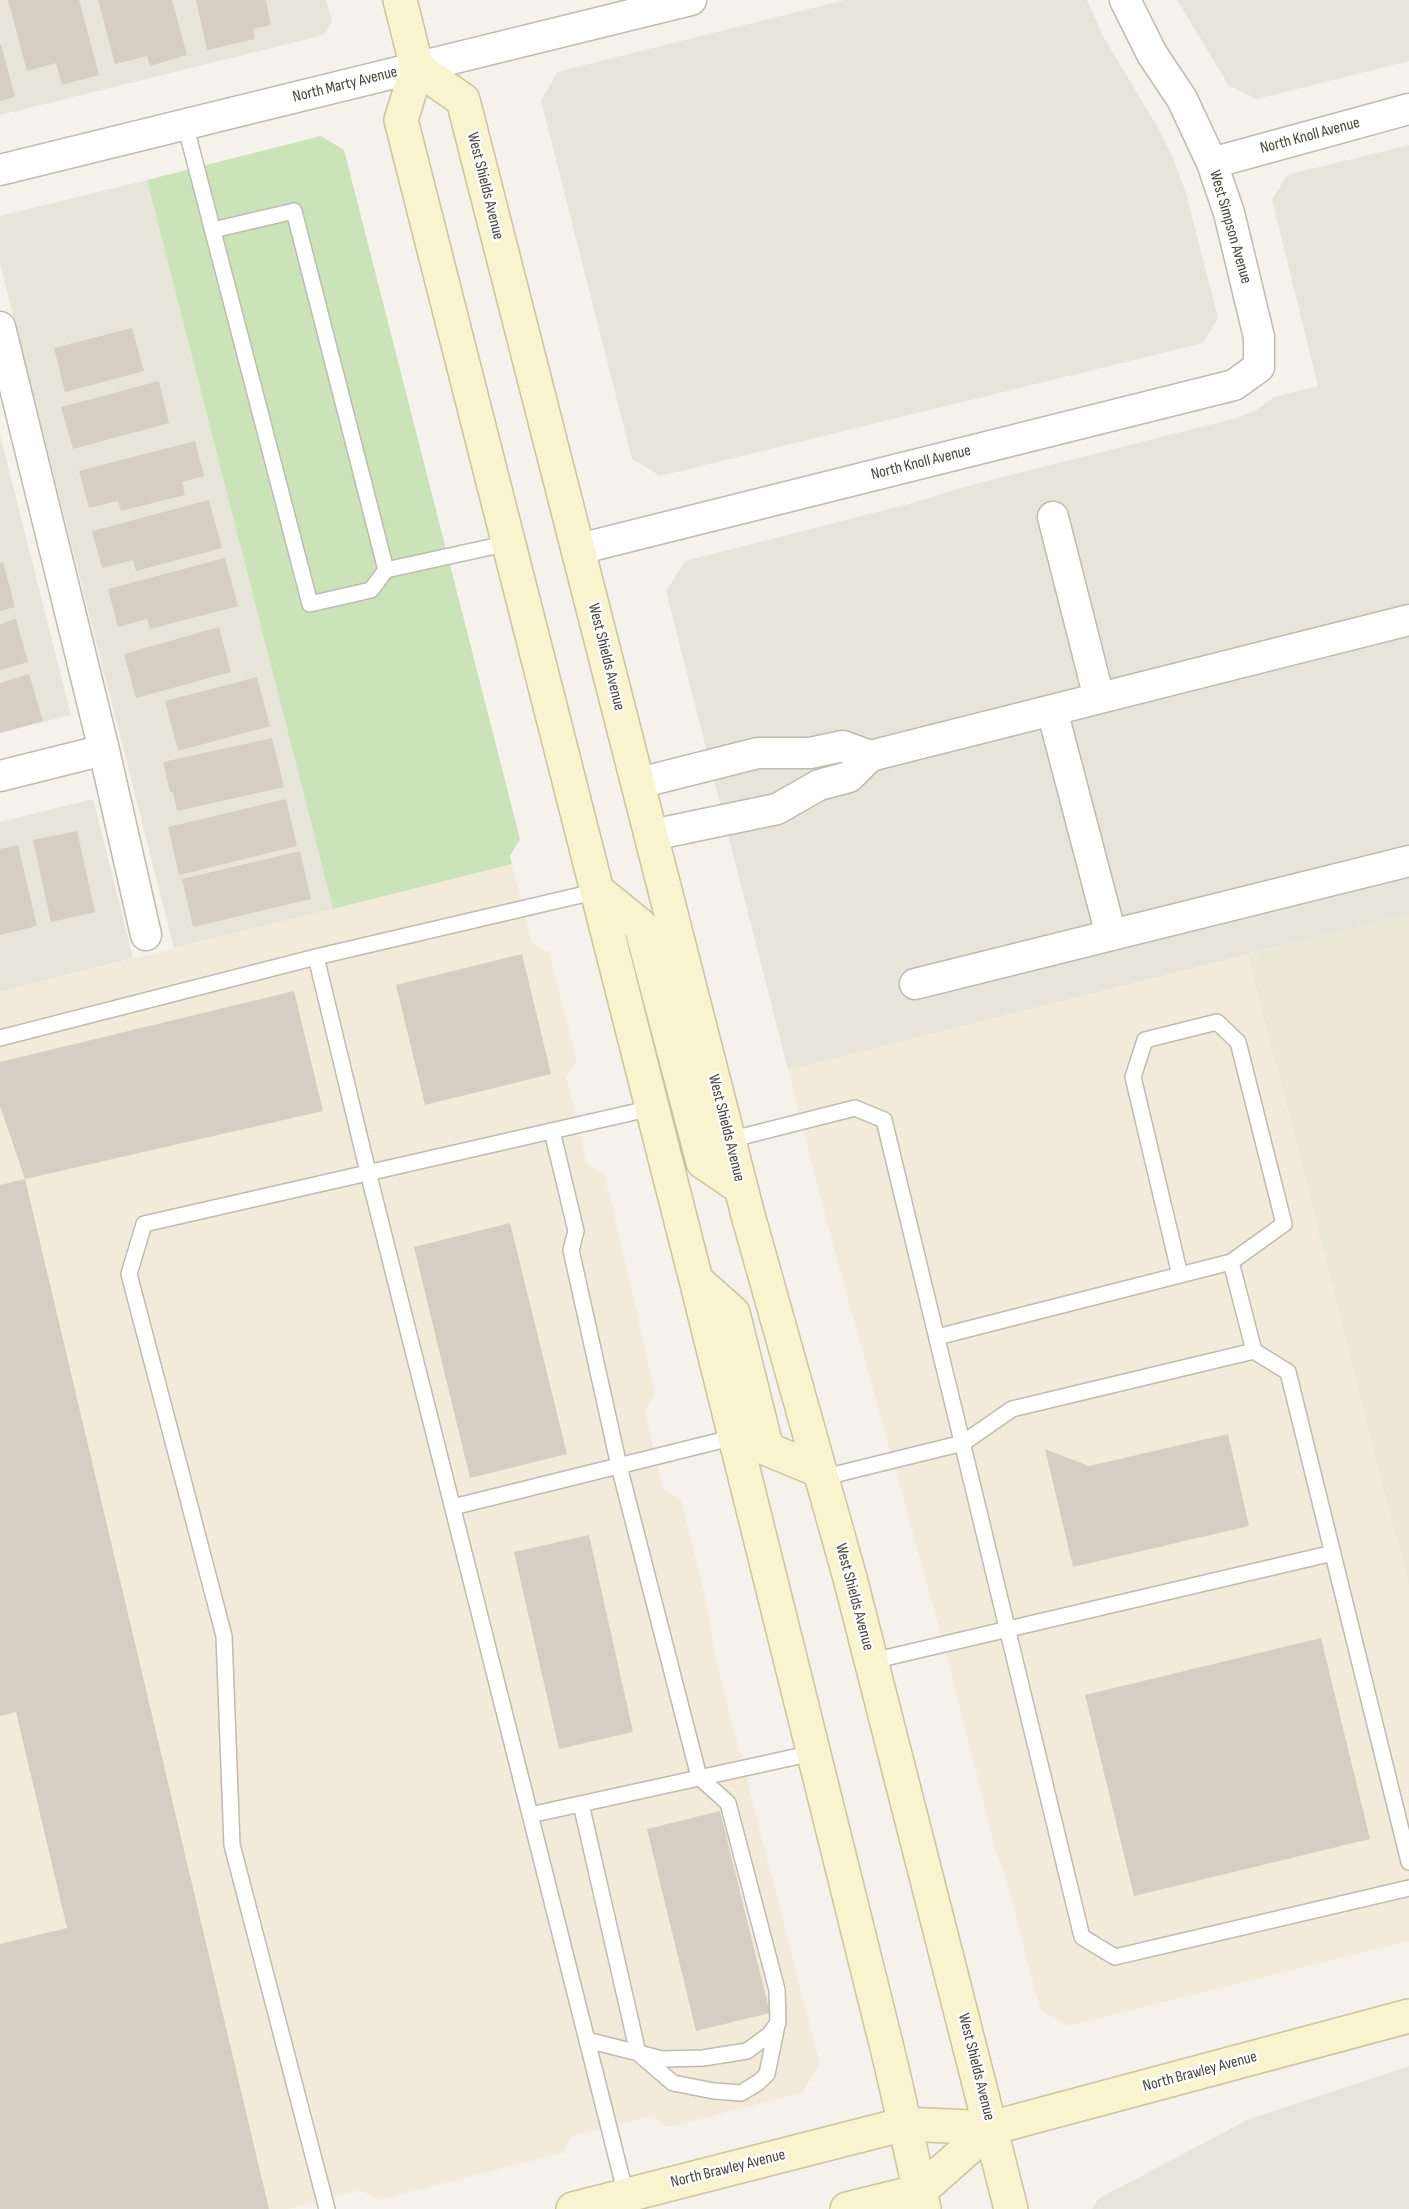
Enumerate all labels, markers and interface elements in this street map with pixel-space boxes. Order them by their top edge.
street label: North Marty Avenue [291,63,399,107]
street label: North Knoll Avenue [1258,114,1362,158]
street label: West Shields Avenue [462,130,508,242]
street label: West Simpson Avenue [1205,168,1255,286]
street label: North Knoll Avenue [869,441,973,485]
street label: West Shields Avenue [583,601,629,713]
street label: West Shields Avenue [703,1072,749,1184]
street label: West Shields Avenue [831,1541,877,1653]
street label: West Shields Avenue [953,2011,999,2123]
street label: North Brawley Avenue [1141,2048,1259,2096]
street label: North Brawley Avenue [669,2145,787,2193]

